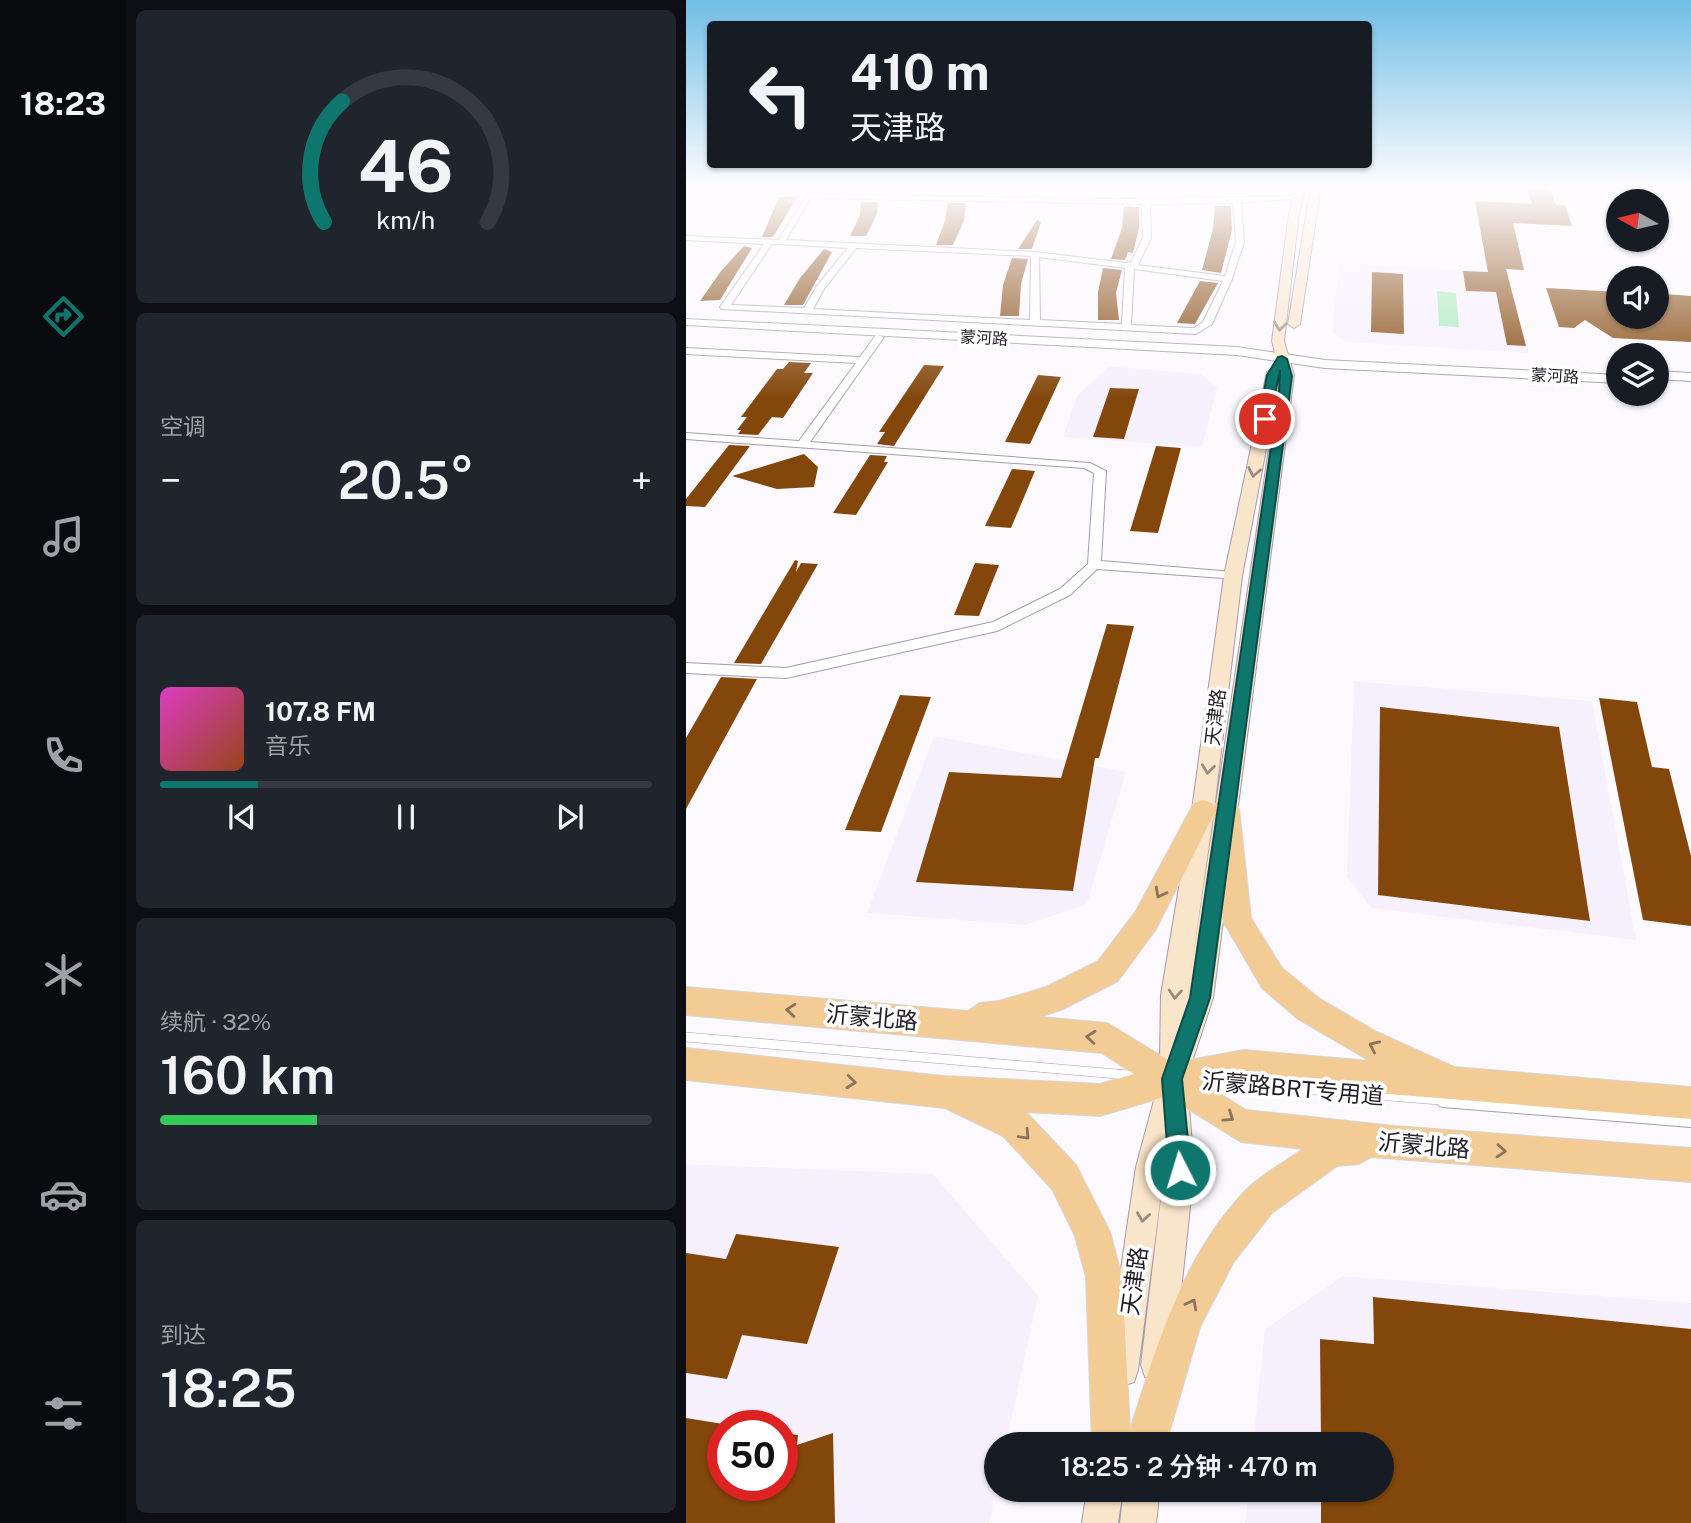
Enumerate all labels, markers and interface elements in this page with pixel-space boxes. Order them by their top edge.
text: 410 m [850,43,990,101]
icon: left [735,49,826,140]
text: 18:23 [20,85,106,122]
text: 天津路 [850,109,946,146]
text: 46 [358,124,454,209]
north arrow [1606,189,1670,252]
map controls [1606,189,1669,406]
text: km/h [377,205,435,235]
button: sound [1606,266,1669,329]
icon: directions [39,292,88,341]
one-way arrow [1273,320,1288,332]
street label: 蒙河路 [960,327,1008,349]
button: layers [1606,343,1669,406]
street label: 蒙河路 [1531,365,1579,387]
pin [1235,389,1295,449]
icon: arrive [1246,400,1284,438]
text: 空调 [160,413,206,440]
text: 20.5° [338,450,474,511]
text: − [160,458,181,503]
text: + [631,458,652,503]
one-way arrow [1247,466,1262,478]
icon: music [39,512,88,561]
street label: 天津路 [1201,687,1229,747]
text: 107.8 FM [265,696,376,727]
icon: phone [39,731,88,780]
text: 音乐 [265,732,311,759]
one-way arrow [1201,763,1216,775]
icon: previous [223,798,261,836]
icon: pause [387,798,425,836]
icon: next [551,798,589,836]
one-way arrow [1155,886,1169,898]
icon: climate [39,950,88,999]
one-way arrow [1167,988,1182,1000]
street label: 沂蒙北路 [825,1000,919,1034]
one-way arrow [786,1003,797,1018]
text: 续航 · 32% [160,1008,271,1035]
one-way arrow [1085,1029,1097,1044]
one-way arrow [1369,1041,1381,1055]
text: 160 km [160,1045,335,1106]
street label: 沂蒙路BRT专用道 [1201,1067,1385,1109]
one-way arrow [845,1074,857,1089]
one-way arrow [1221,1109,1234,1121]
one-way arrow [1016,1127,1029,1140]
street label: 沂蒙北路 [1377,1128,1471,1162]
position arrow [1143,1133,1217,1207]
one-way arrow [1496,1143,1507,1158]
icon: car [39,1170,88,1219]
one-way arrow [1136,1212,1151,1223]
street label: 天津路 [1116,1245,1152,1317]
one-way arrow [1184,1299,1198,1311]
text: 到达 [160,1321,206,1348]
text: 18:25 [160,1358,297,1419]
icon: filters [39,1389,88,1438]
speed limit sign: 50 [707,1410,798,1501]
text: 18:25 · 2 分钟 · 470 m [1061,1451,1317,1482]

